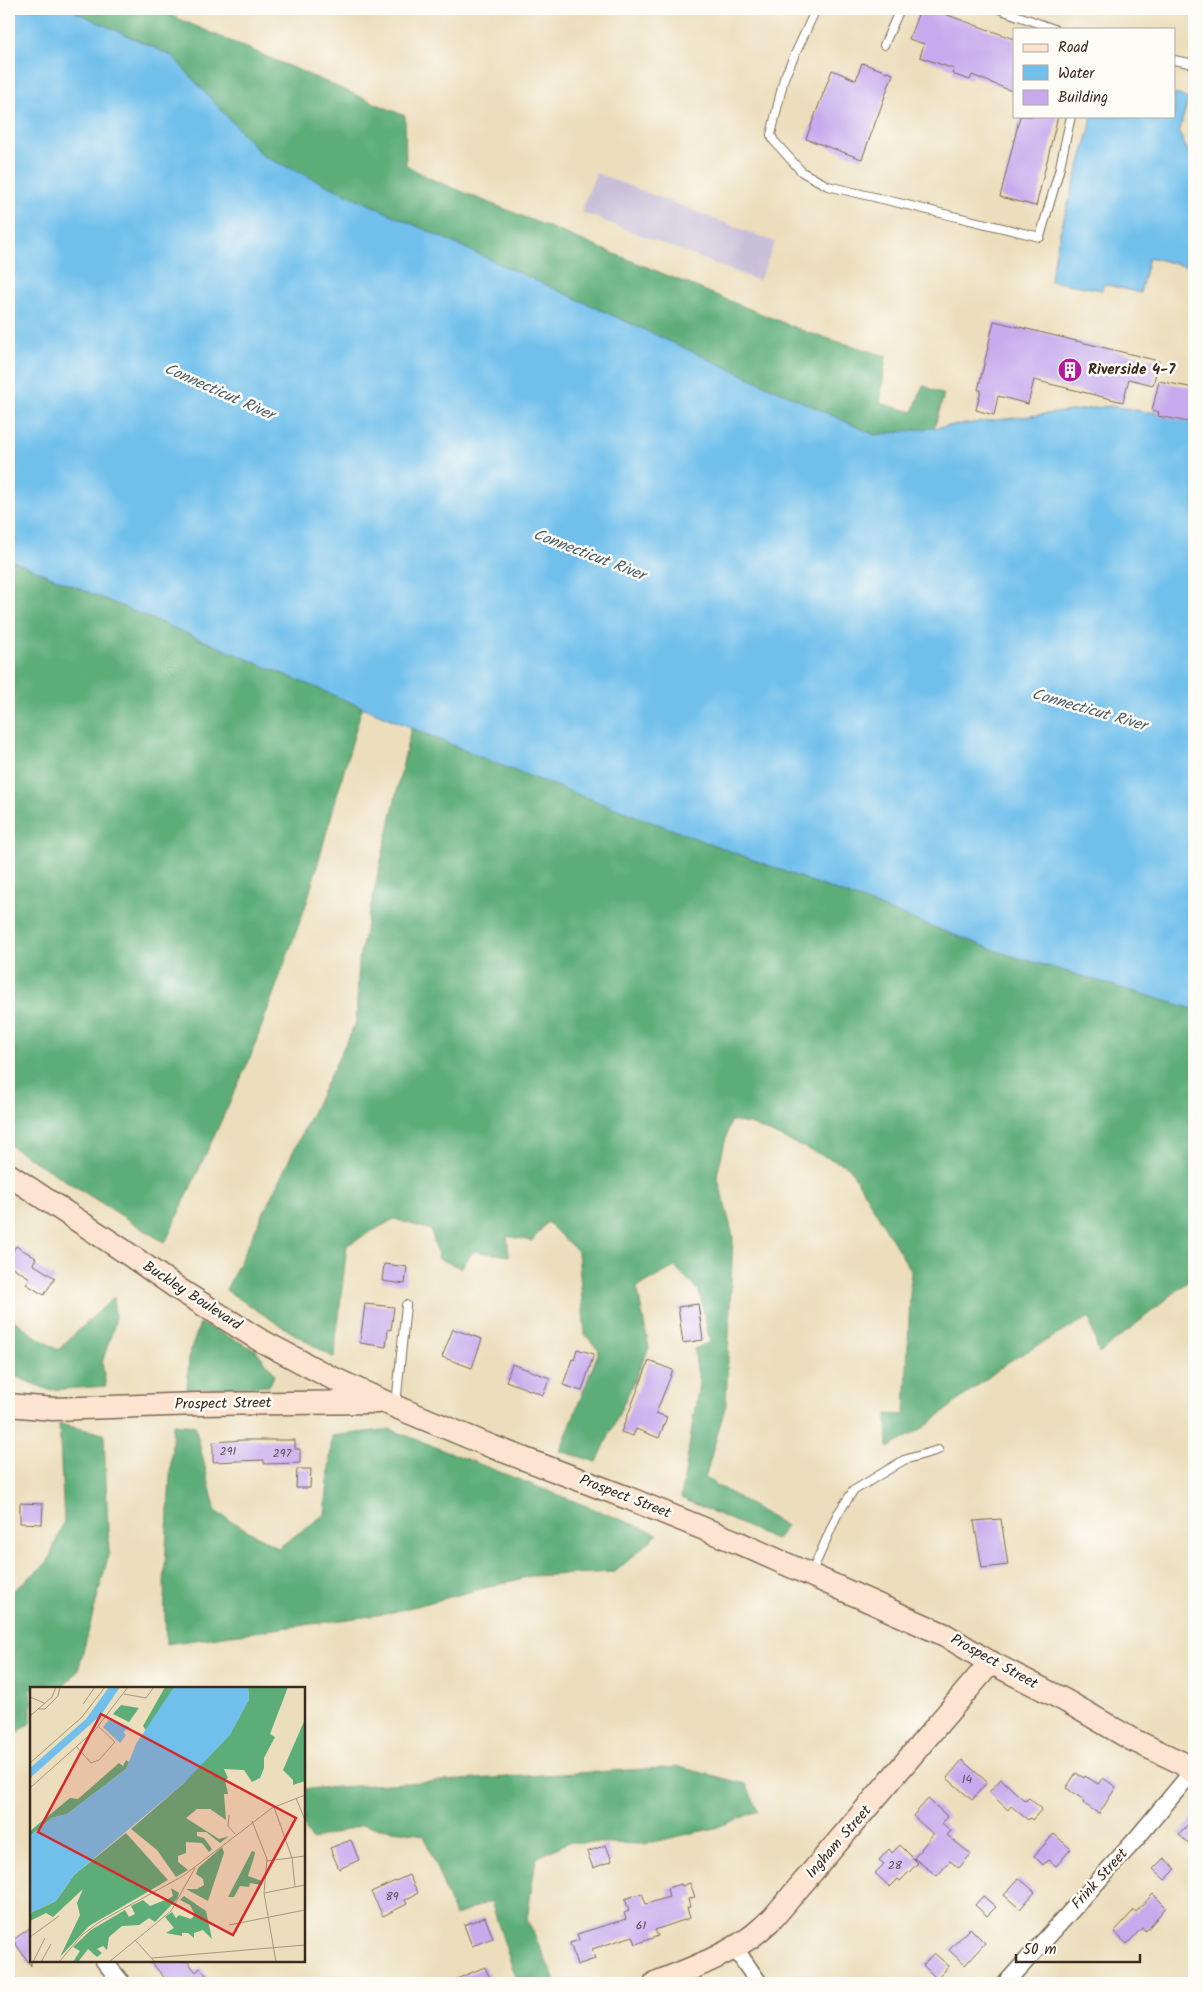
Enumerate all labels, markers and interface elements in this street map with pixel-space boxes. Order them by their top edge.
legend [1013,28,1176,118]
text: Road [1058,36,1089,60]
text: Water [1058,62,1095,86]
text: Building [1058,86,1108,110]
water label: Connecticut River [160,357,281,429]
building icon: Riverside 4-7 [1057,357,1083,383]
place label: Riverside 4-7 [1088,358,1176,382]
water label: Connecticut River [529,522,652,589]
water label: Connecticut River [1029,682,1153,739]
street label: Buckley Boulevard [138,1255,247,1337]
street label: Prospect Street [174,1391,272,1417]
house number: 291 [220,1442,237,1461]
house number: 297 [273,1444,292,1463]
street label: Prospect Street [576,1468,675,1526]
street label: Prospect Street [946,1628,1042,1696]
inset map [30,1687,305,1962]
house number: 14 [962,1770,973,1789]
street label: Ingham Street [800,1800,878,1884]
street label: Frink Street [1066,1843,1134,1915]
house number: 28 [888,1856,903,1875]
house number: 89 [385,1887,399,1906]
house number: 61 [636,1916,646,1935]
scale bar [1016,1932,1139,1964]
text: 50 m [1023,1938,1057,1962]

